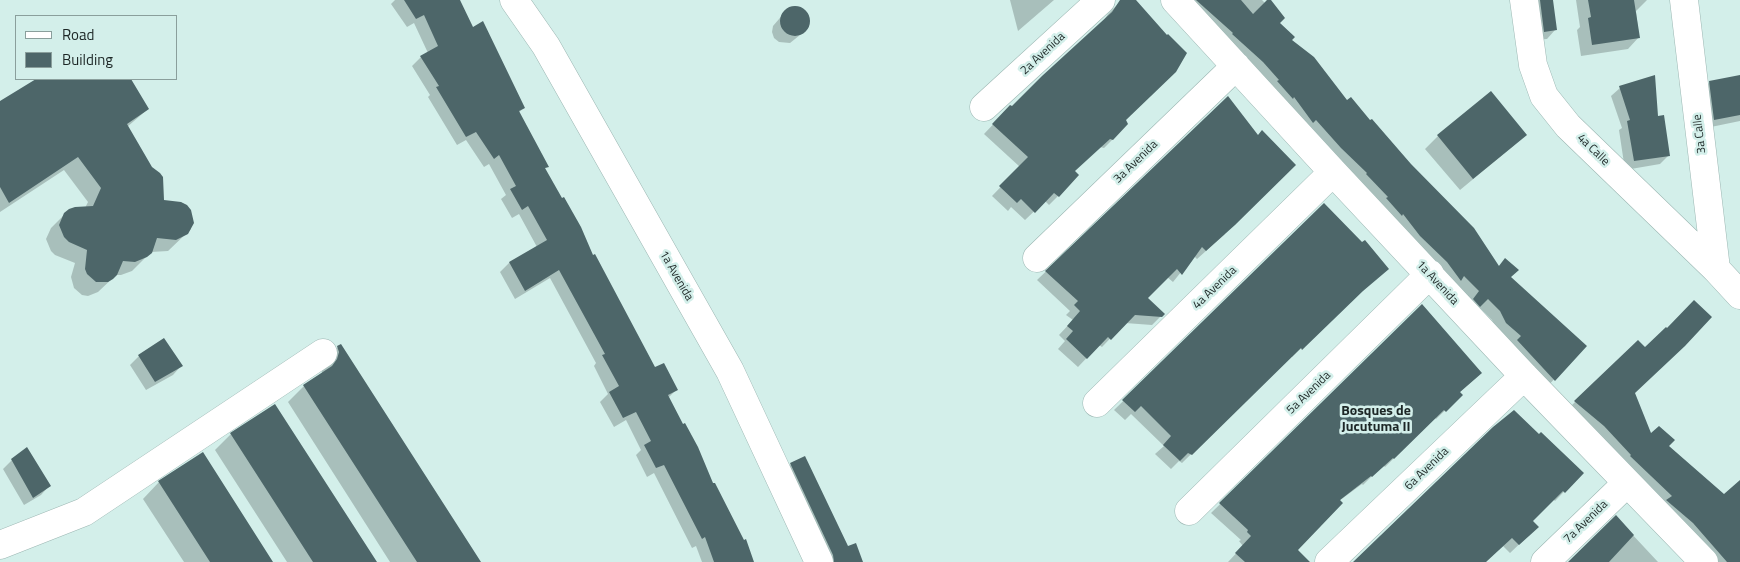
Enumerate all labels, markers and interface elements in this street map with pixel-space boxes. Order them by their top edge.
legend [15,15,178,80]
text: Road [62,23,94,46]
street label: 2a Avenida [1018,30,1068,78]
text: Building [62,48,113,71]
street label: 3a Calle [1690,114,1710,154]
street label: 4a Calle [1574,131,1612,169]
street label: 3a Avenida [1111,138,1161,186]
street label: 1a Avenida [656,248,696,304]
street label: 1a Avenida [1413,258,1461,308]
street label: 4a Avenida [1190,264,1240,312]
street label: 5a Avenida [1284,369,1334,417]
district label: Bosques de Jucutuma II [1341,404,1411,437]
street label: 6a Avenida [1402,445,1452,493]
street label: 7a Avenida [1561,498,1611,546]

